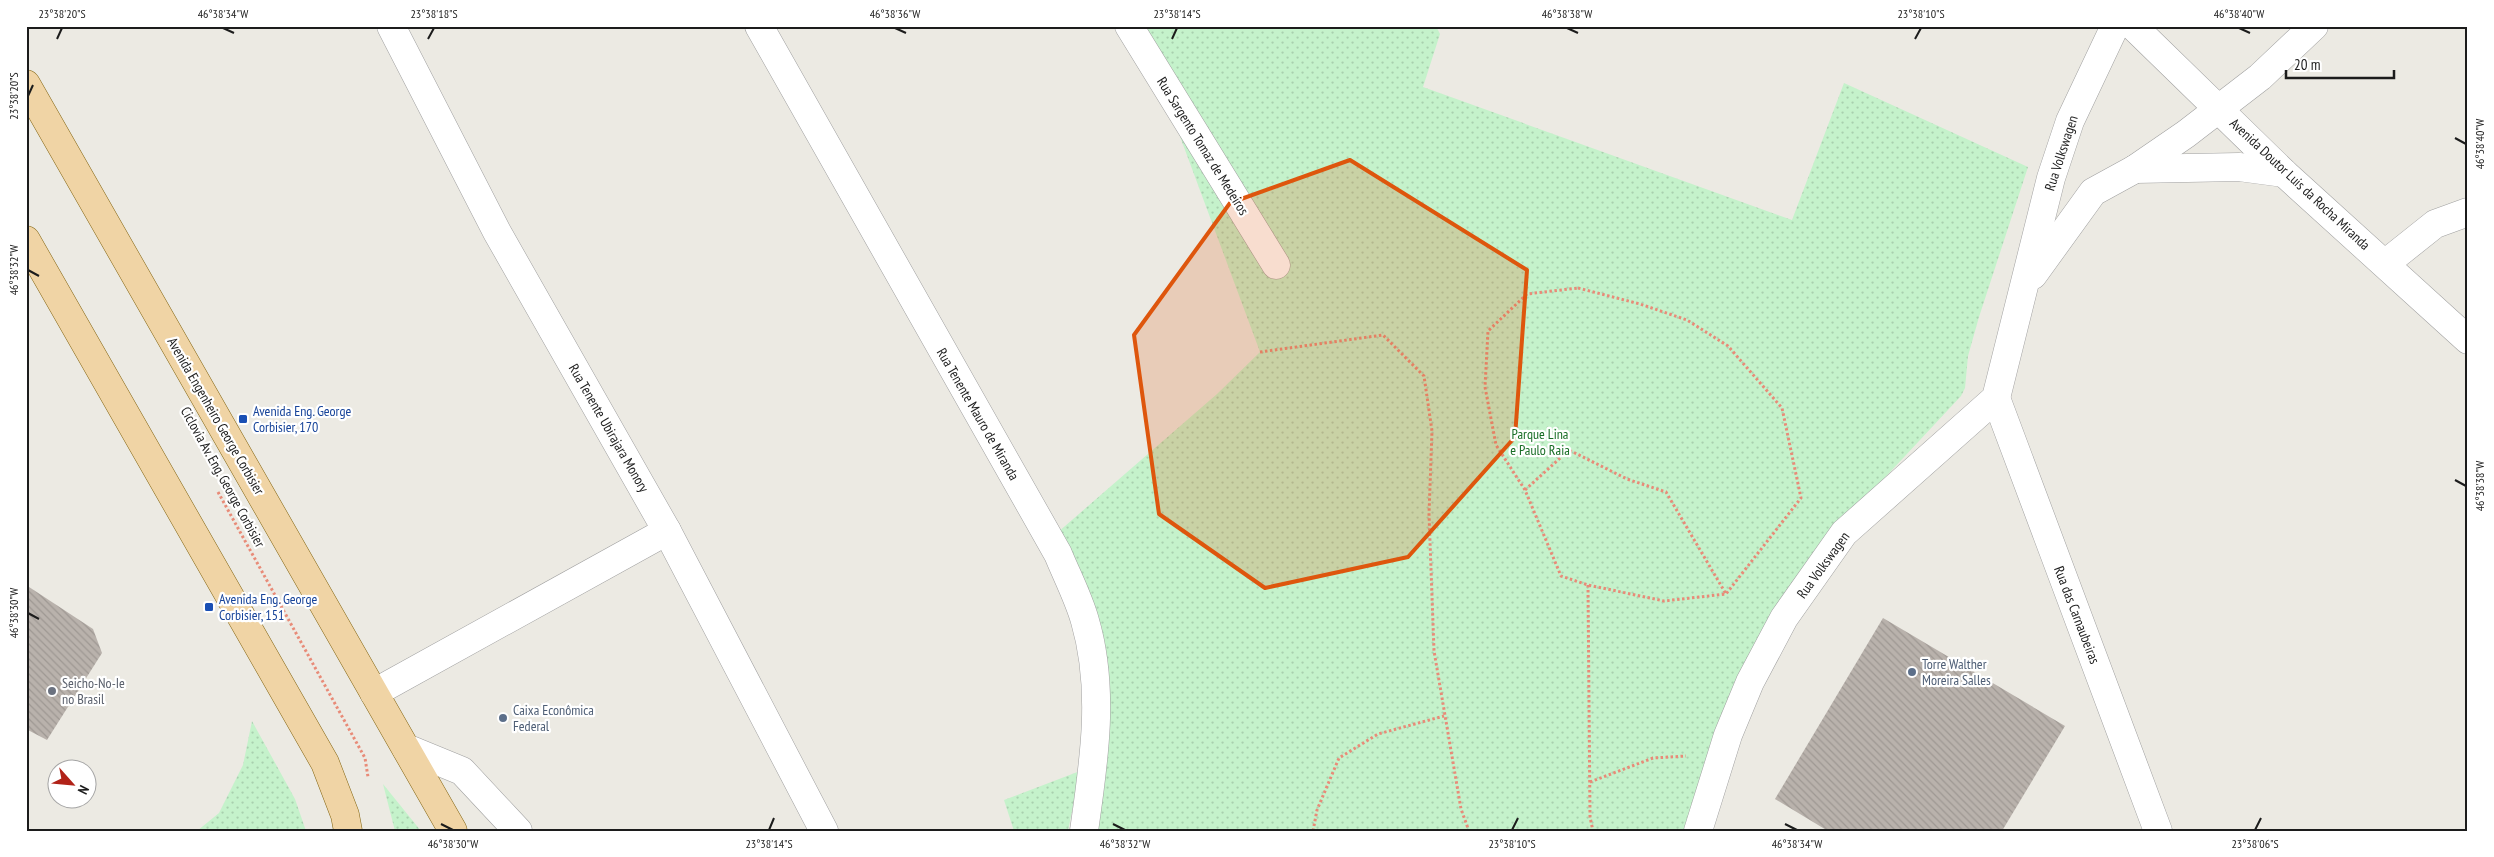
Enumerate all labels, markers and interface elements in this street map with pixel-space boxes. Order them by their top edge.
text: 23°38'20"S [38,6,86,21]
text: 46°38'34"W [198,6,248,21]
text: 23°38'18"S [410,6,458,21]
text: 46°38'36"W [870,6,920,21]
text: 23°38'14"S [1153,6,1201,21]
text: 46°38'38"W [1542,6,1592,21]
text: 23°38'10"S [1897,6,1945,21]
text: 46°38'40"W [2214,6,2264,21]
scale bar [2286,48,2394,80]
text: 20 m [2294,55,2320,74]
text: 23°38'20"S [6,72,21,120]
street label: Rua Sargento Tomaz de Medeiros [1153,74,1253,219]
street label: Rua Volkswagen [2040,113,2082,193]
street label: Avenida Doutor Luis da Rocha Miranda [2226,114,2374,254]
text: 46°38'40"W [2472,119,2487,169]
text: 46°38'32"W [6,245,21,295]
street label: Avenida Engenheiro George Corbisier [163,334,269,498]
street label: Rua Tenente Mauro de Miranda [933,345,1023,483]
street label: Rua Tenente Ubirajara Monory [565,361,653,496]
place label: Avenida Eng. George Corbisier, 170 [253,402,351,436]
street label: Ciclovia Av. Eng. George Corbisier [177,404,269,551]
marker: Avenida Eng. George Corbisier, 170 [237,413,249,425]
park label: Parque Lina e Paulo Raia [1510,425,1570,459]
text: 46°38'38"W [2472,461,2487,511]
street label: Rua Volkswagen [1793,528,1853,602]
street label: Rua das Carnaubeiras [2050,564,2104,667]
text: 46°38'30"W [6,588,21,638]
place label: Avenida Eng. George Corbisier, 151 [219,590,317,624]
marker: Avenida Eng. George Corbisier, 151 [203,601,215,613]
place label: Torre Walther Moreira Salles [1922,655,1991,689]
marker: Torre Walther Moreira Salles [1906,666,1918,678]
place label: Seicho-No-Ie no Brasil [62,674,125,708]
marker: Seicho-No-Ie no Brasil [46,685,58,697]
place label: Caixa Econômica Federal [513,701,594,735]
marker: Caixa Econômica Federal [497,712,509,724]
north arrow [48,760,98,810]
text: N [74,782,93,797]
text: 46°38'30"W [428,836,478,851]
text: 23°38'14"S [745,836,793,851]
text: 46°38'32"W [1100,836,1150,851]
text: 23°38'10"S [1488,836,1536,851]
text: 46°38'34"W [1772,836,1822,851]
text: 23°38'06"S [2231,836,2279,851]

